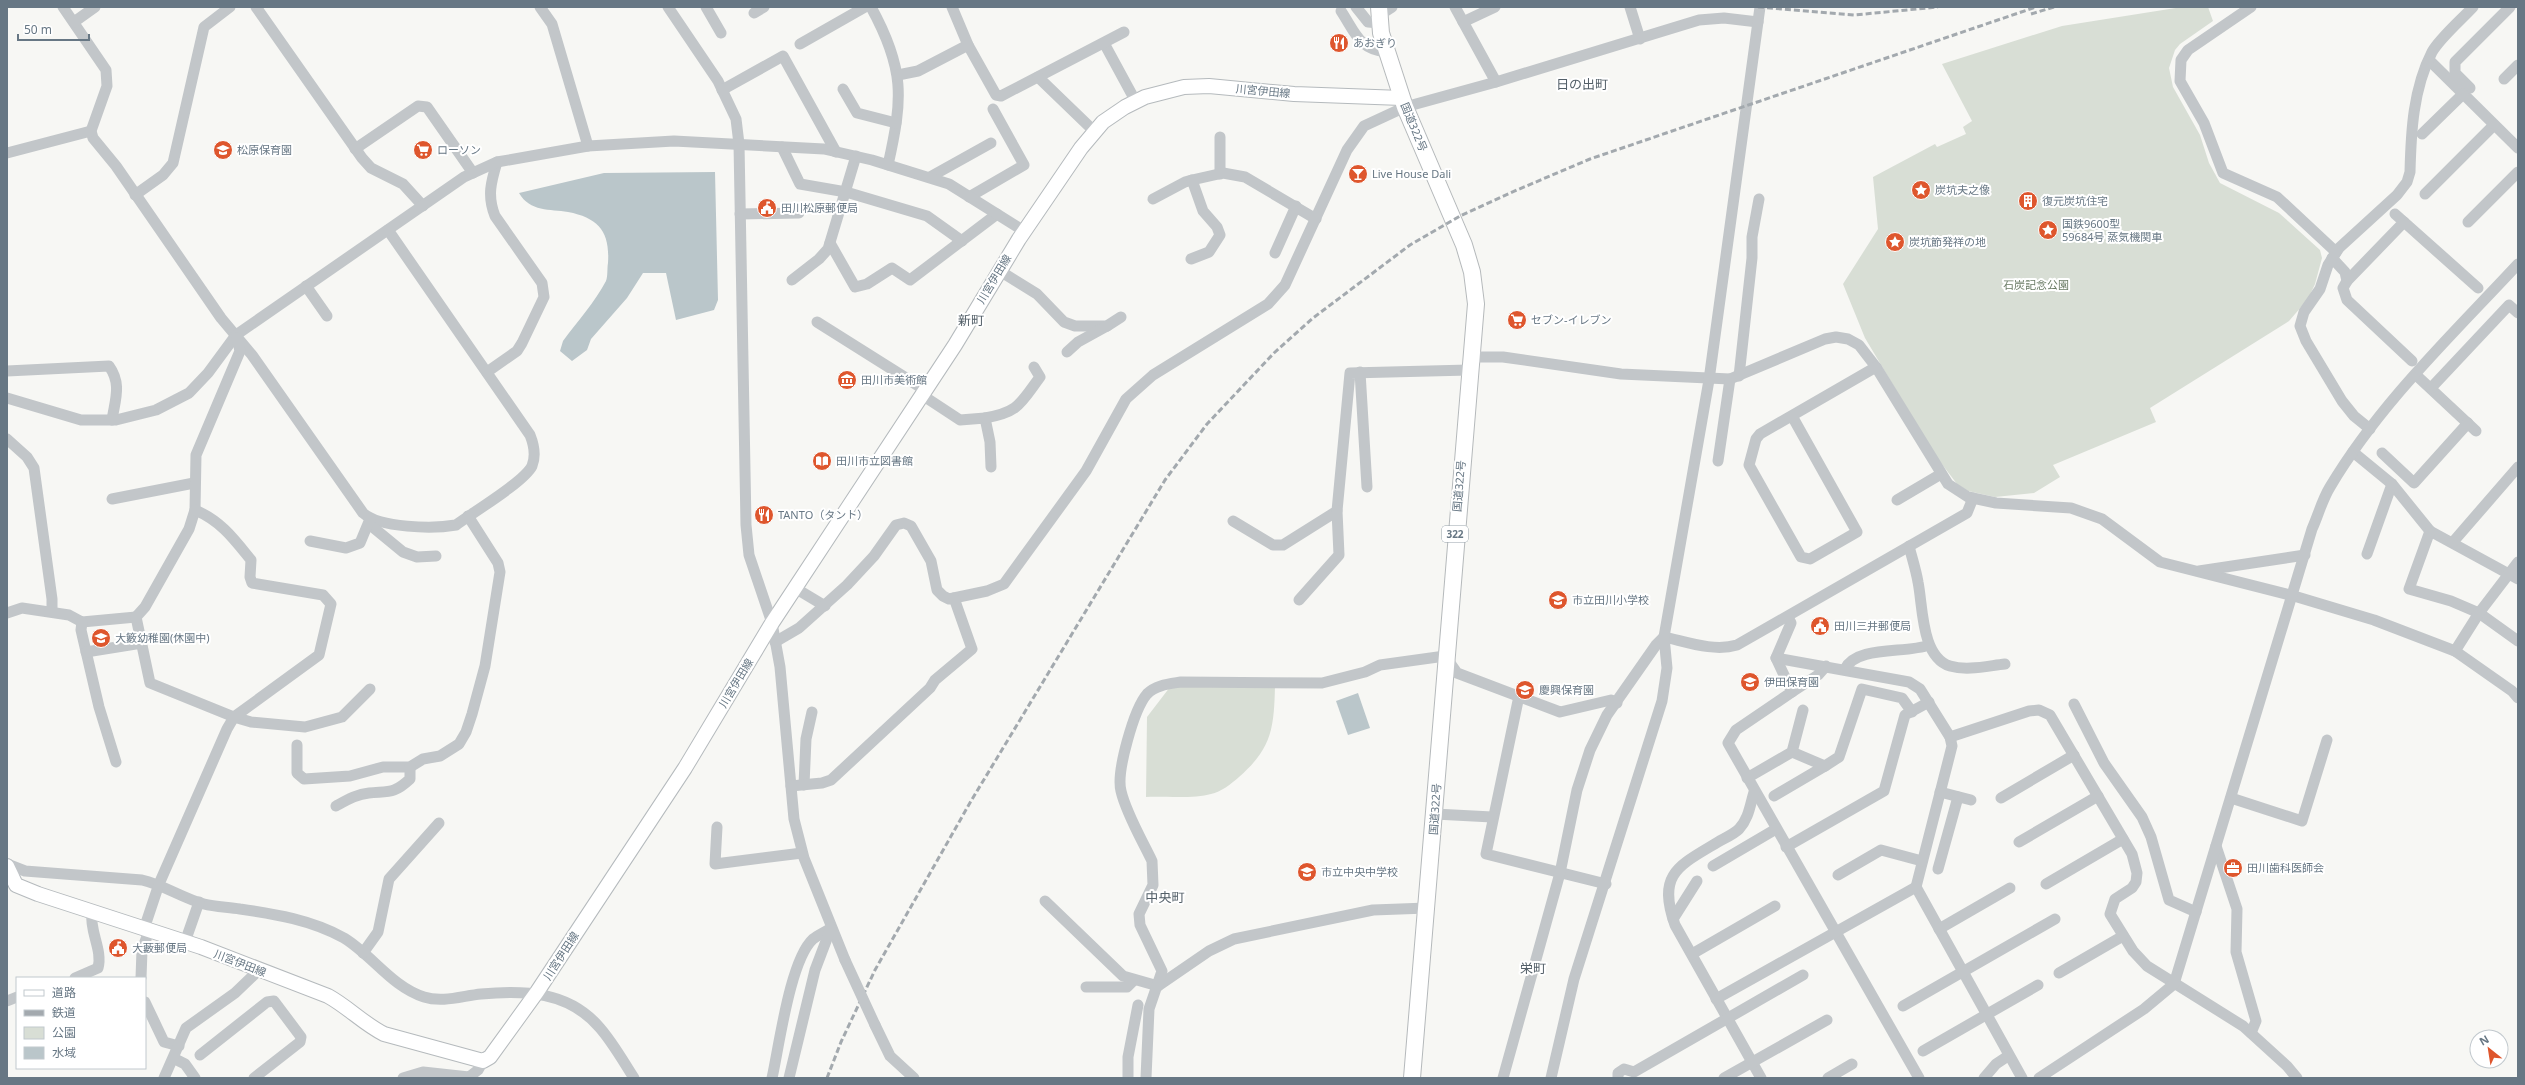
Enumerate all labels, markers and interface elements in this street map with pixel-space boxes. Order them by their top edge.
scale bar [18,16,89,42]
text: 50 m [24,21,52,38]
restaurant icon: あおぎり [1328,32,1350,54]
place label: あおぎり [1353,35,1397,50]
district label: 日の出町 [1556,75,1608,93]
street label: 川宮伊田線 [1235,81,1291,100]
street label: 国道322号 [1398,100,1431,154]
school or university icon: 松原保育園 [212,139,234,161]
supermarket icon: ローソン [412,139,434,161]
place label: 松原保育園 [237,142,292,157]
place label: ローソン [437,142,481,157]
bar icon: Live House Dali [1347,163,1369,185]
place label: Live House Dali [1372,166,1451,181]
place icon: 炭坑夫之像 [1910,179,1932,201]
place label: 炭坑夫之像 [1935,182,1990,197]
building icon: 復元炭坑住宅 [2017,190,2039,212]
place label: 復元炭坑住宅 [2042,193,2108,208]
public building icon: 田川松原郵便局 [756,197,778,219]
place label: 田川松原郵便局 [781,200,858,215]
place label: 国鉄9600型 59684号 蒸気機関車 [2062,216,2162,244]
place icon: 国鉄9600型 59684号 蒸気機関車 [2037,219,2059,241]
place icon: 炭坑節発祥の地 [1884,231,1906,253]
place label: 炭坑節発祥の地 [1909,234,1986,249]
street label: 川宮伊田線 [973,251,1014,306]
park label: 石炭記念公園 [2003,277,2069,292]
supermarket icon: セブン-イレブン [1506,309,1528,331]
district label: 新町 [958,311,984,329]
place label: セブン-イレブン [1531,312,1612,327]
museum icon: 田川市美術館 [836,369,858,391]
place label: 田川市美術館 [861,372,927,387]
library icon: 田川市立図書館 [811,450,833,472]
place label: 田川市立図書館 [836,453,913,468]
street label: 国道322号 [1449,459,1468,512]
restaurant icon: TANTO（タント） [753,504,775,526]
place label: TANTO（タント） [778,507,868,522]
road number: 322 [1442,526,1468,542]
school or university icon: 市立田川小学校 [1547,589,1569,611]
place label: 市立田川小学校 [1572,592,1649,607]
public building icon: 田川三井郵便局 [1809,615,1831,637]
place label: 田川三井郵便局 [1834,618,1911,633]
school or university icon: 大籔幼稚園(休園中) [90,627,112,649]
place label: 大籔幼稚園(休園中) [115,630,210,645]
street label: 川宮伊田線 [715,655,756,710]
school or university icon: 伊田保育園 [1739,671,1761,693]
place label: 伊田保育園 [1764,674,1819,689]
school or university icon: 慶興保育園 [1514,679,1536,701]
place label: 慶興保育園 [1539,682,1594,697]
street label: 国道322号 [1425,783,1444,835]
office icon: 田川歯科医師会 [2222,857,2244,879]
place label: 田川歯科医師会 [2247,860,2324,875]
school or university icon: 市立中央中学校 [1296,861,1318,883]
place label: 市立中央中学校 [1321,864,1398,879]
district label: 中央町 [1145,888,1185,906]
street label: 川宮伊田線 [539,929,582,983]
public building icon: 大藪郵便局 [107,937,129,959]
place label: 大藪郵便局 [132,940,187,955]
street label: 川宮伊田線 [212,946,269,979]
district label: 栄町 [1520,959,1546,977]
legend [16,977,146,1069]
text: 道路 [52,984,76,1001]
text: 鉄道 [52,1004,76,1021]
text: 公園 [52,1024,76,1041]
north arrow [2469,1029,2509,1069]
text: N [2476,1031,2491,1049]
text: 水域 [52,1044,76,1061]

